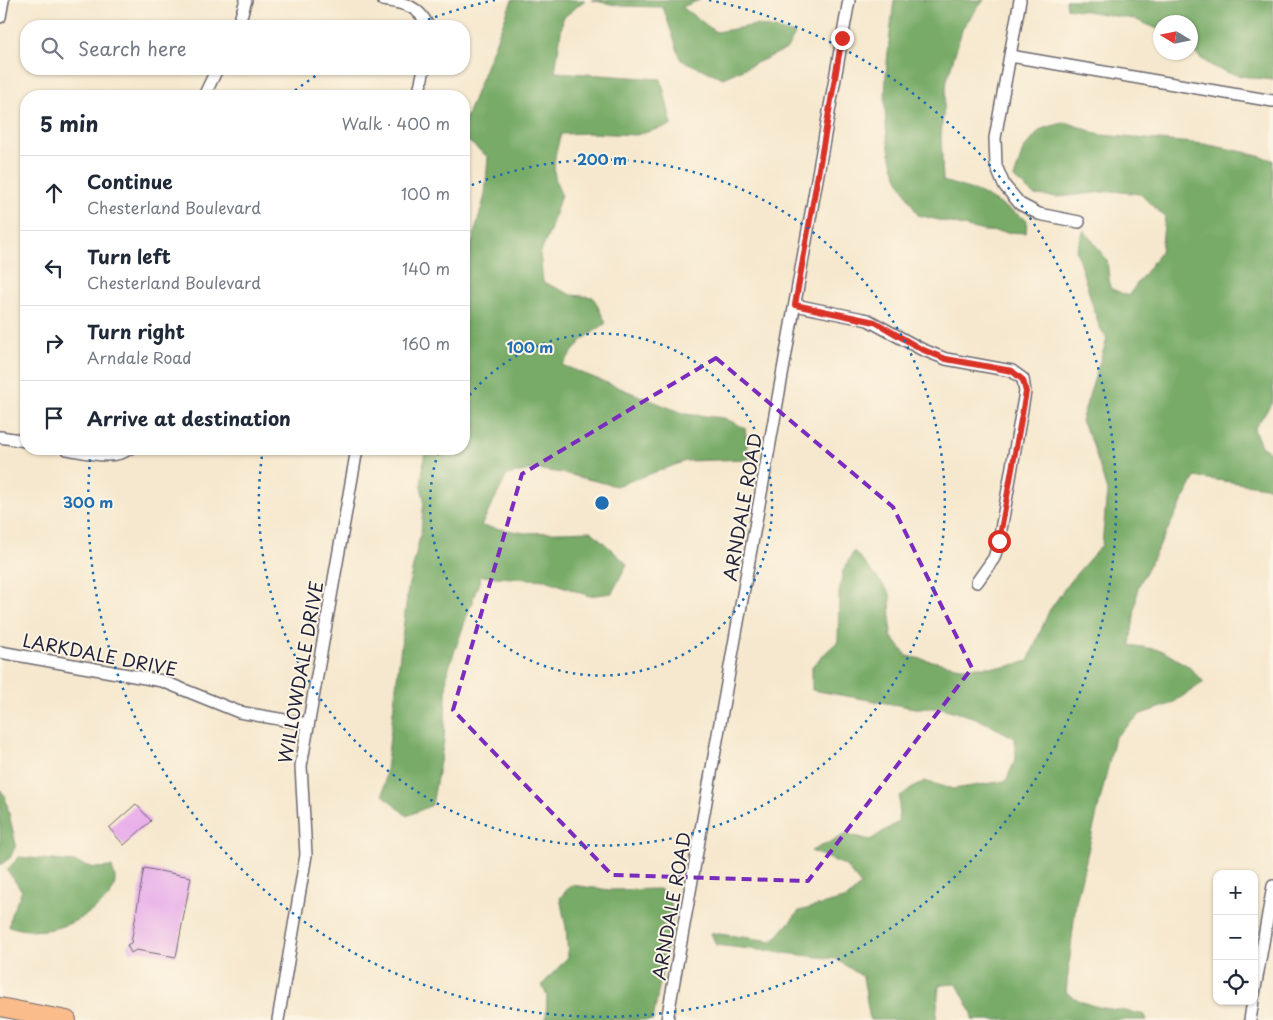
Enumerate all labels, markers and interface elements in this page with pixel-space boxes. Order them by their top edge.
north arrow [1153,15,1198,60]
search box [20,20,470,75]
route end [831,27,854,50]
icon: search [38,34,66,62]
text: Search here [78,34,187,62]
text: 5 min [40,107,98,139]
text: Walk · 400 m [342,111,450,135]
text: 200 m [577,147,627,170]
text: Continue [87,167,173,195]
icon: ahead [40,179,68,207]
text: 100 m [401,181,450,205]
text: Chesterland Boulevard [87,195,261,219]
text: Turn left [87,242,171,270]
icon: left [40,254,68,282]
text: 140 m [402,256,450,280]
text: Chesterland Boulevard [87,270,261,294]
text: Turn right [87,317,185,345]
icon: right [40,329,68,357]
text: 160 m [402,331,450,355]
text: 100 m [507,335,553,358]
text: Arndale Road [87,345,191,369]
icon: arrive [40,404,68,432]
text: Arrive at destination [87,404,291,432]
street label: ARNDALE ROAD [716,431,768,583]
text: 300 m [63,490,113,513]
centre of rings [593,494,611,512]
route start [988,530,1011,553]
street label: WILLOWDALE DRIVE [271,579,329,765]
street label: LARKDALE DRIVE [21,626,179,682]
street label: ARNDALE ROAD [645,830,697,982]
map controls [1213,870,1258,1005]
button: + [1213,870,1258,915]
button: − [1213,915,1258,960]
button: locate [1213,960,1258,1005]

